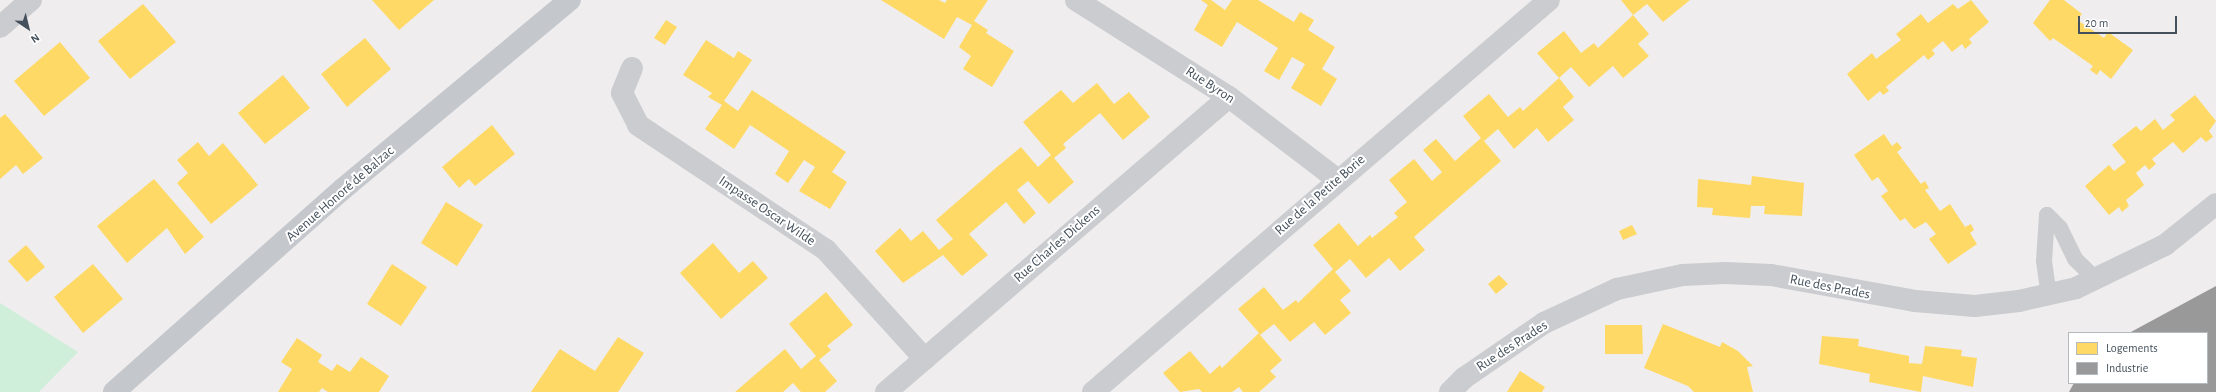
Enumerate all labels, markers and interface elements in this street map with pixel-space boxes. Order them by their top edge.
north arrow [8,8,48,48]
scale bar [2080,8,2179,34]
text: 20 m [2085,17,2108,29]
text: N [29,32,41,45]
street label: Rue Byron [1182,63,1238,107]
street label: Avenue Honoré de Balzac [283,143,397,245]
street label: Rue de la Petite Borie [1271,151,1369,239]
street label: Impasse Oscar Wilde [715,172,819,250]
street label: Rue Charles Dickens [1010,202,1104,286]
street label: Rue des Prades [1788,271,1872,303]
street label: Rue des Prades [1473,317,1551,375]
legend [2068,332,2208,384]
text: Logements [2106,342,2158,354]
text: Industrie [2106,362,2148,374]

